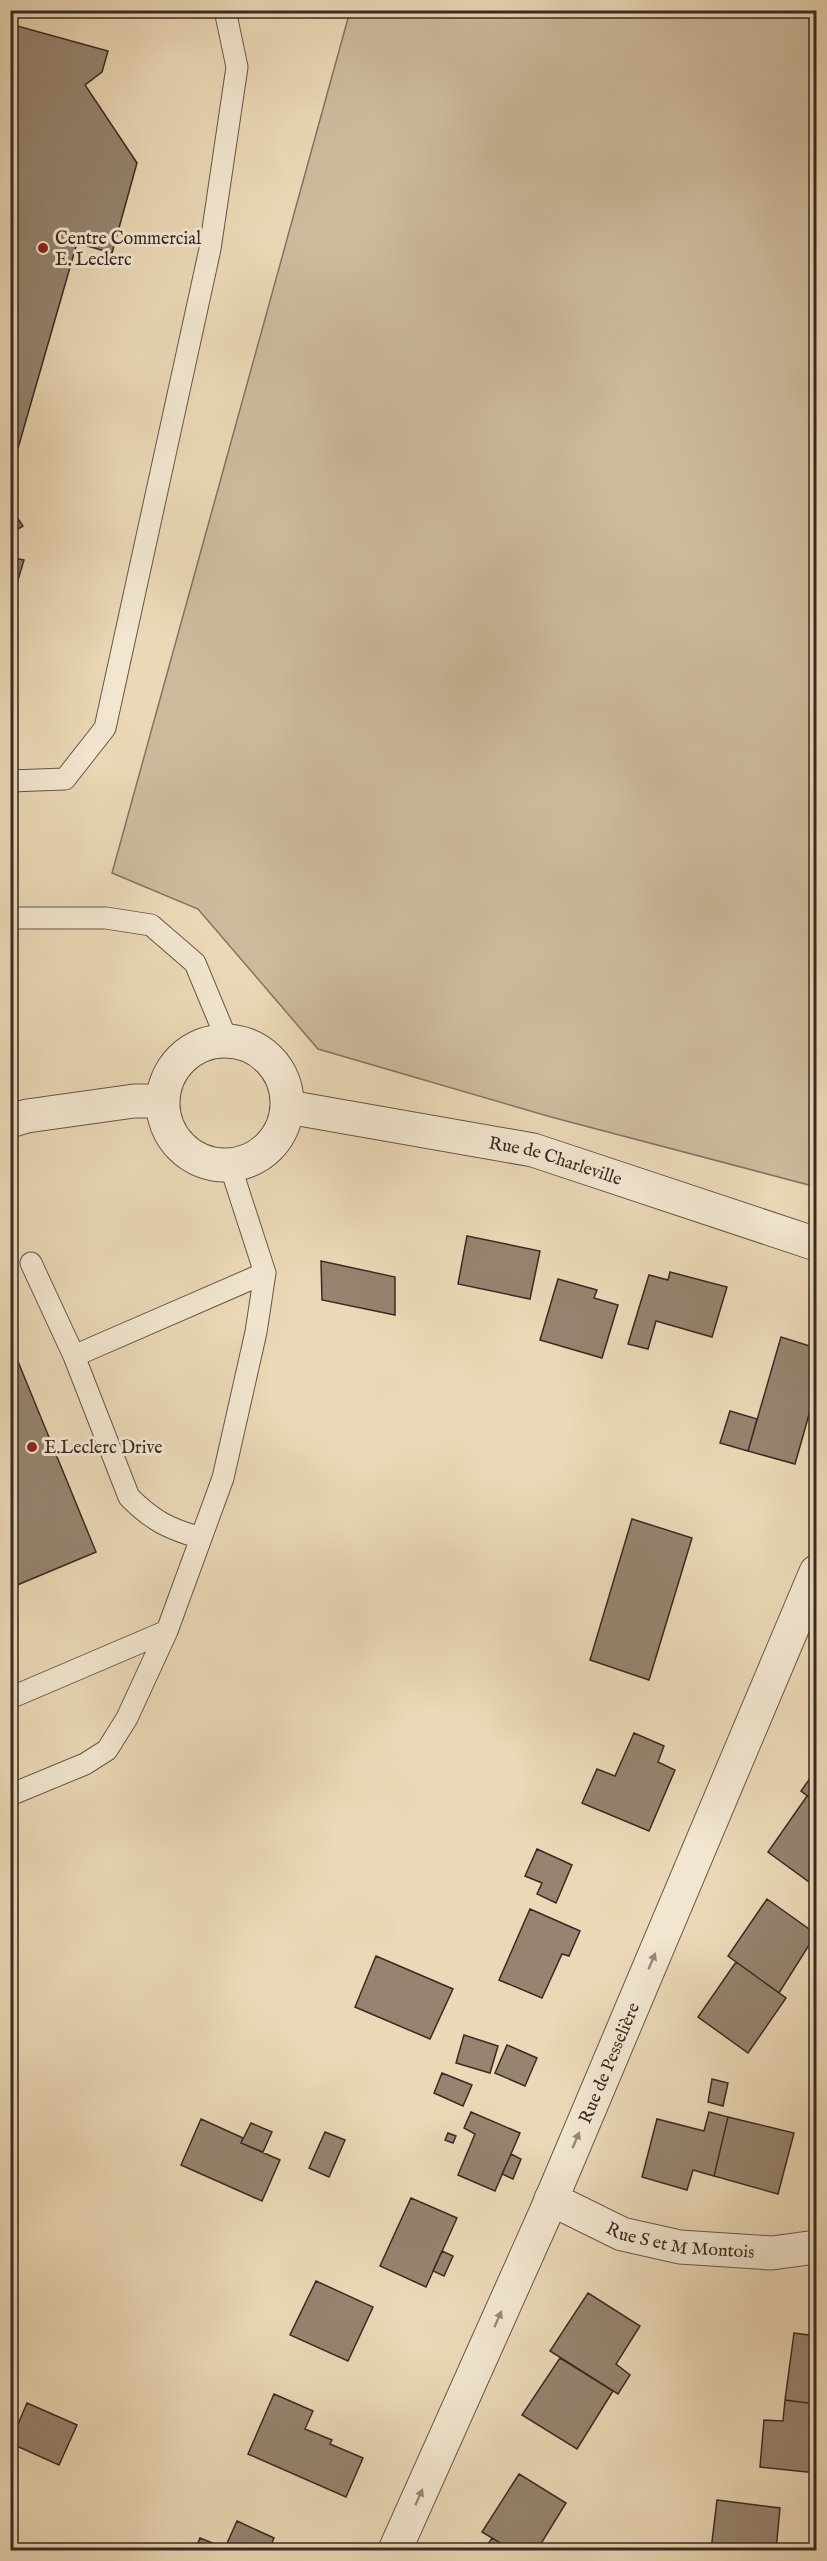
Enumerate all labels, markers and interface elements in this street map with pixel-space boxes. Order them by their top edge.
place label: Centre Commercial E. Leclerc [55,228,201,272]
marker: Centre Commercial E. Leclerc [36,241,50,255]
street label: Rue de Charleville [487,1132,625,1192]
place label: E.Leclerc Drive [44,1437,163,1460]
marker: E.Leclerc Drive [25,1440,39,1454]
one-way arrow [647,1951,657,1969]
street label: Rue de Pesselière [575,2000,646,2127]
one-way arrow [572,2131,581,2149]
street label: Rue S et M Montois [602,2218,755,2265]
one-way arrow [494,2310,503,2327]
one-way arrow [415,2488,424,2506]

